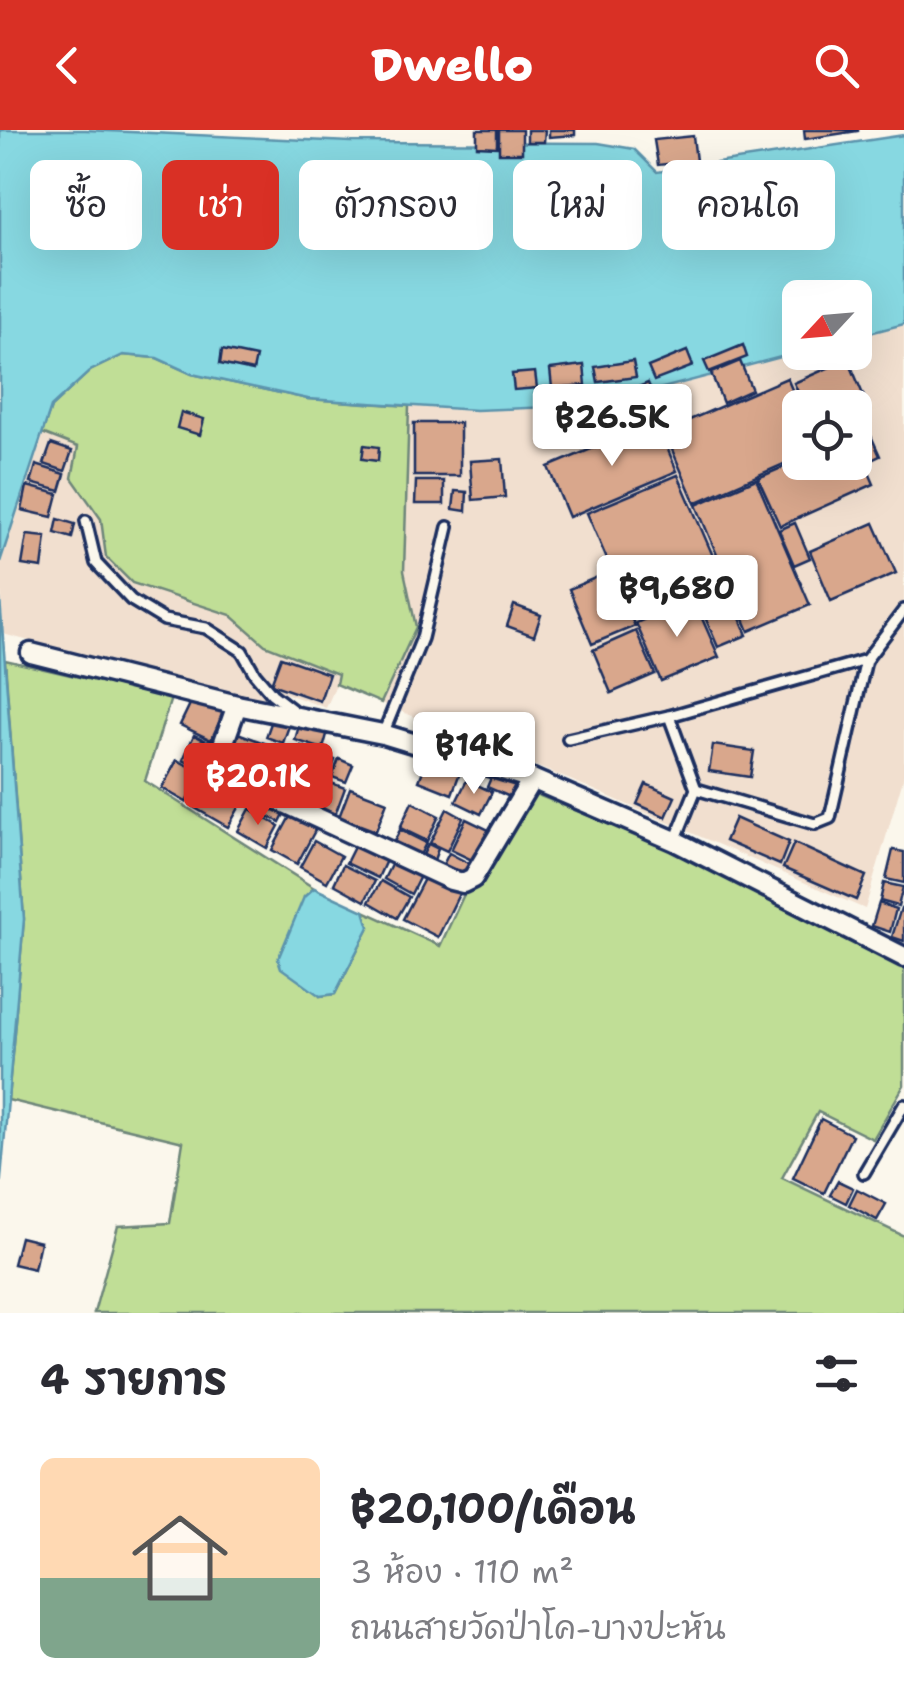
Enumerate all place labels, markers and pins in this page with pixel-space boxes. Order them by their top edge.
pin: ฿26.5K [531,384,693,469]
pin: ฿9,680 [596,555,758,640]
pin: ฿14K [415,712,533,797]
pin: ฿20.1K [177,743,339,828]

